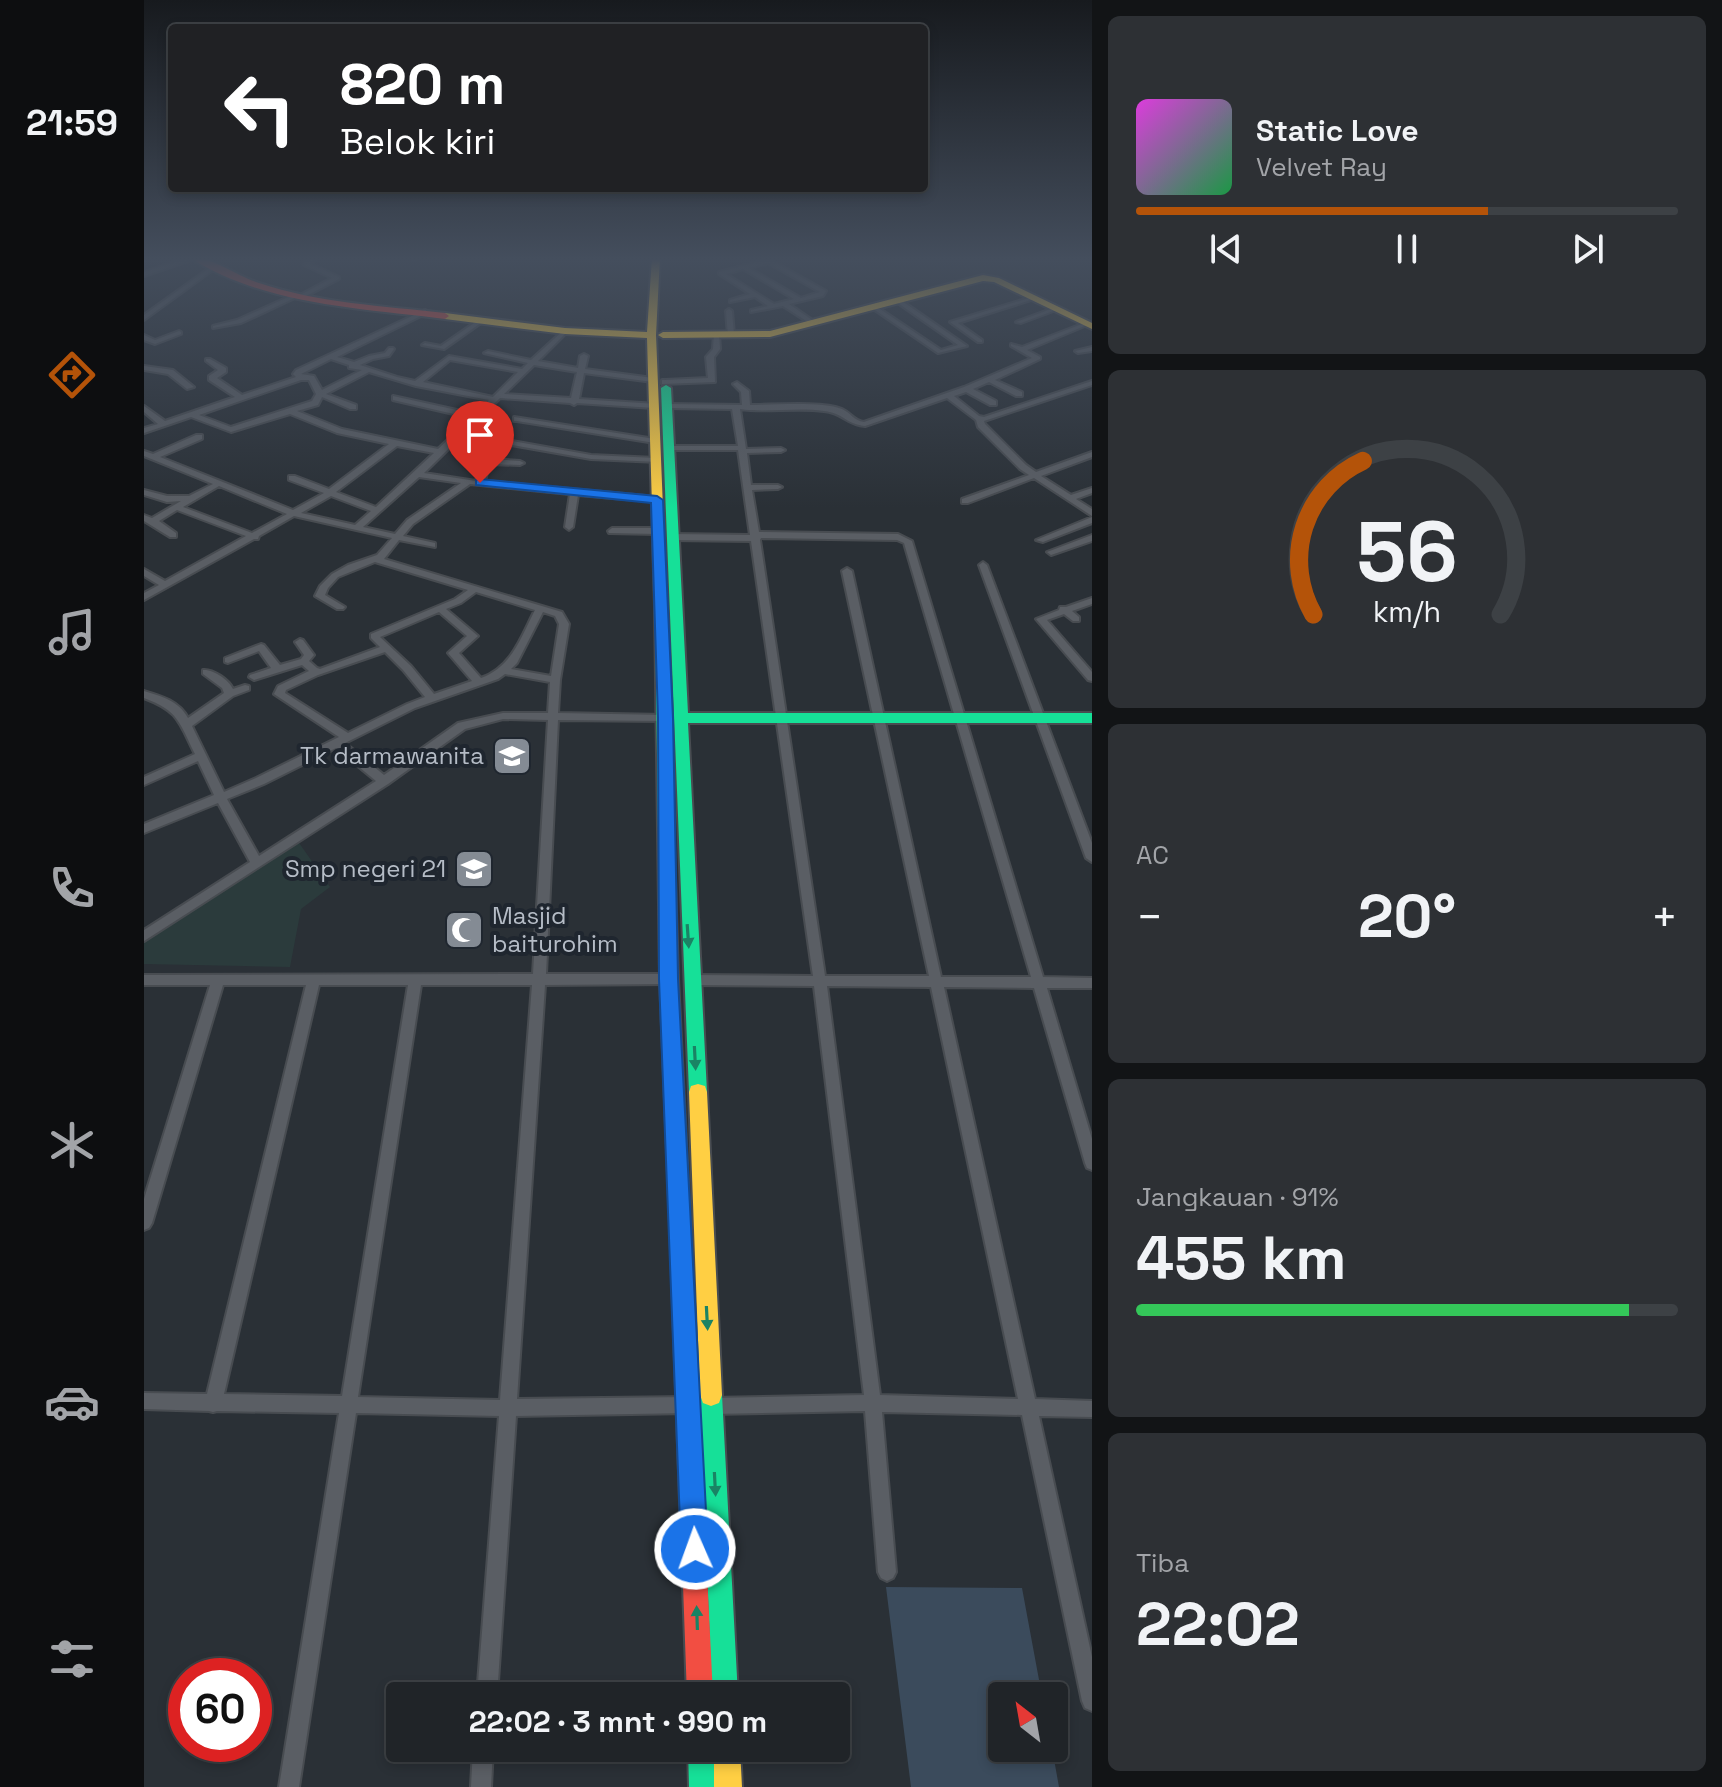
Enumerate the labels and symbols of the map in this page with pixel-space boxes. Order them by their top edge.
pin [446,401,514,483]
school or university icon: Tk darmawanita [491,735,533,777]
place label: Tk darmawanita [300,740,484,771]
school or university icon: Smp negeri 21 [453,848,495,890]
place label: Smp negeri 21 [285,853,446,884]
place label: Masjid baiturohim [492,900,618,959]
mosque icon: Masjid baiturohim [443,909,485,951]
one-way arrow [682,924,695,949]
one-way arrow [688,1046,701,1071]
one-way arrow [701,1306,714,1331]
one-way arrow [708,1472,721,1497]
position arrow [653,1507,737,1591]
one-way arrow [691,1605,704,1630]
speed limit sign: 60 [168,1658,272,1762]
north arrow [988,1682,1068,1762]

